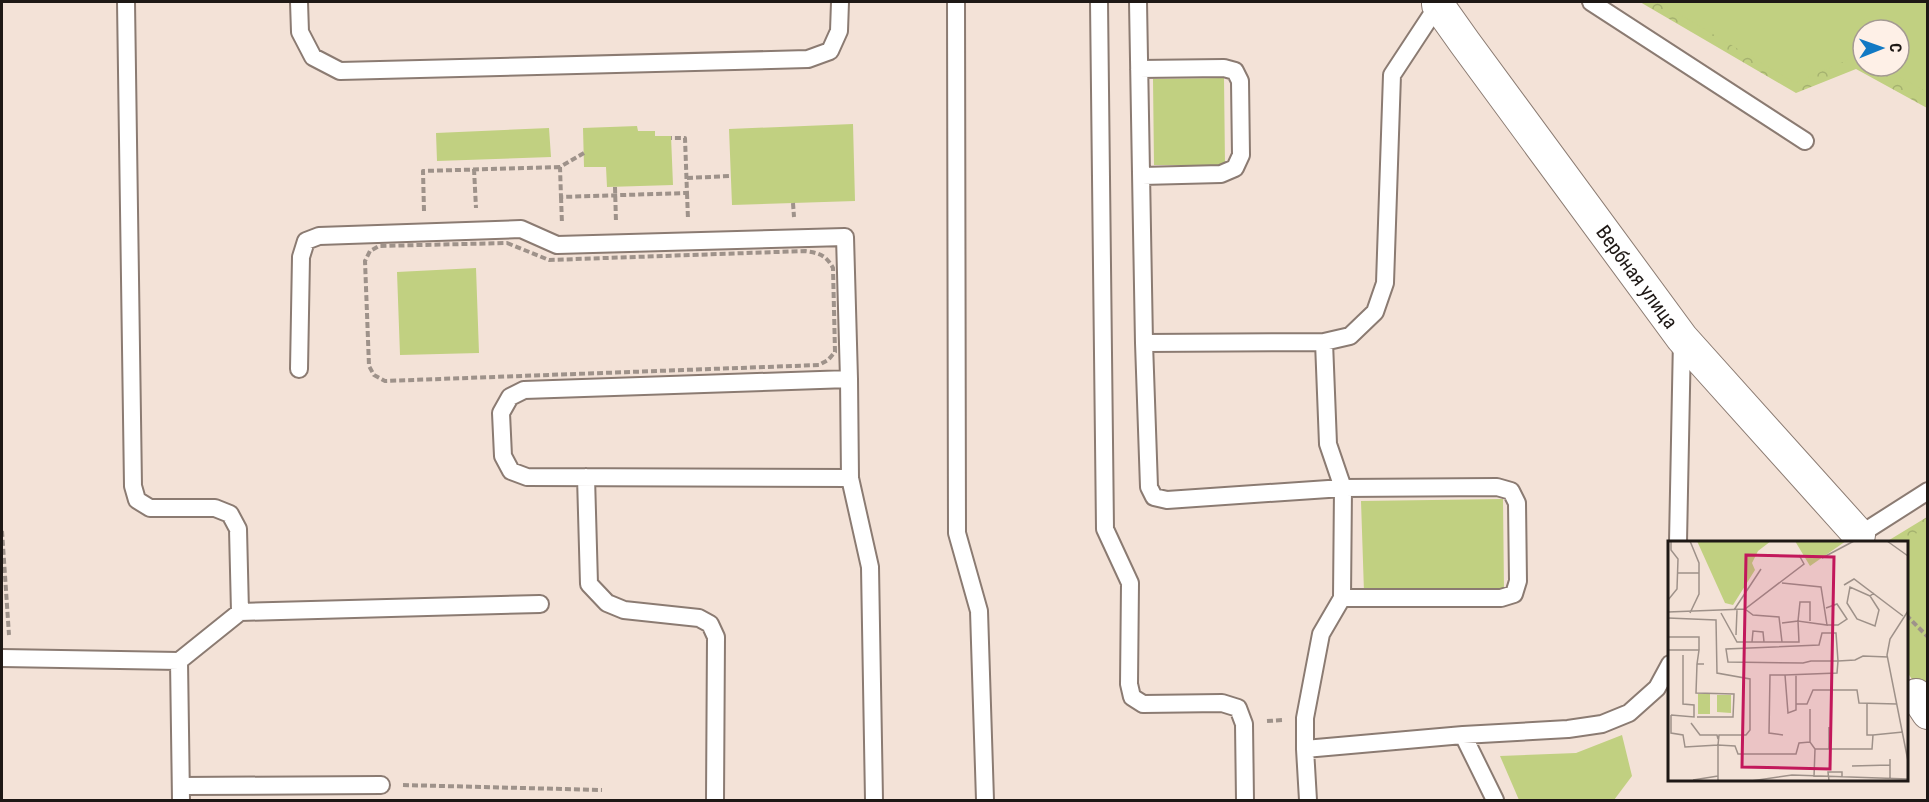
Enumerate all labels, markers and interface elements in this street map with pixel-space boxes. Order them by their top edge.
north arrow [1851,18,1911,78]
text: С [1886,43,1905,52]
street label: Вербная улица [1591,221,1683,333]
inset map [1668,541,1908,781]

